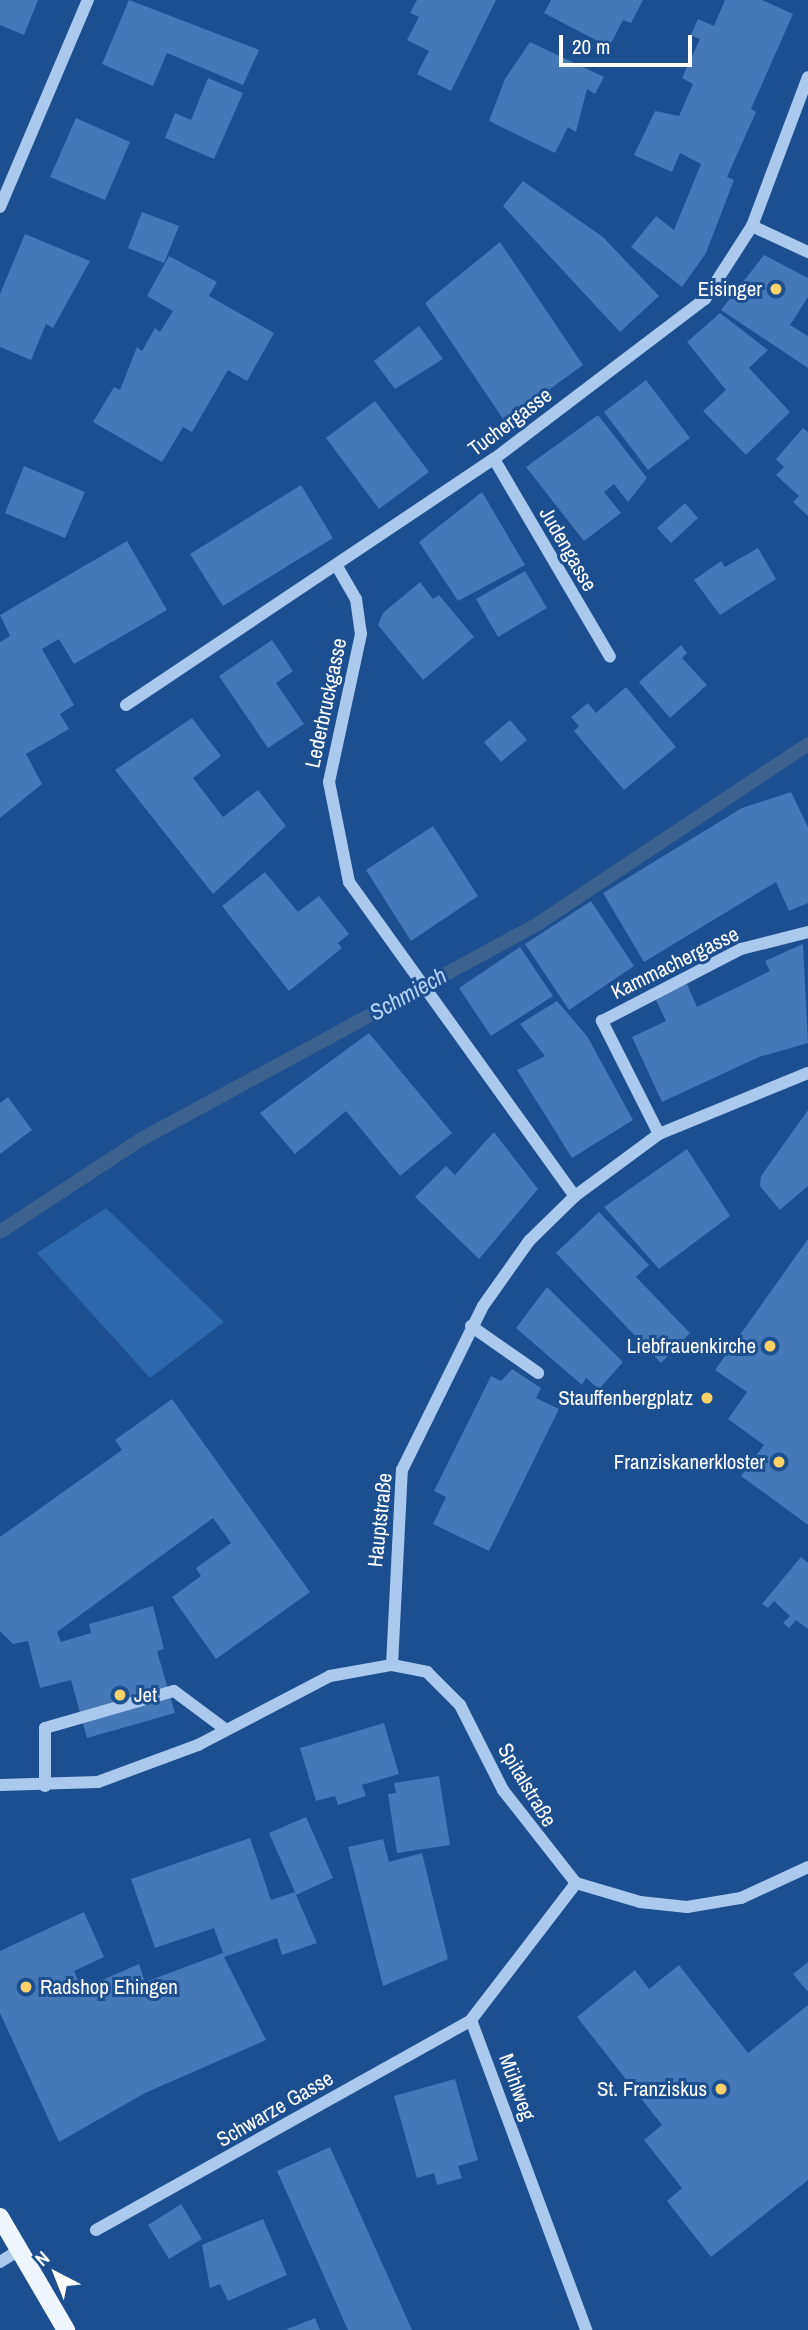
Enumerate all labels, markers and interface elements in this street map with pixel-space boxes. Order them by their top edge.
scale bar [563,21,696,65]
text: 20 m [572,32,610,61]
place label: Eisinger [698,276,762,302]
marker: Eisinger [768,281,784,297]
street label: Tuchergasse [463,382,557,462]
street label: Judengasse [534,502,602,596]
street label: Lederbruckgasse [300,636,352,770]
street label: Kammachergasse [607,921,743,1005]
water label: Schmiech [365,962,451,1026]
place label: Liebfrauenkirche [627,1333,756,1359]
marker: Liebfrauenkirche [762,1338,778,1354]
place label: Stauffenbergplatz [558,1385,693,1411]
marker: Stauffenbergplatz [699,1390,715,1406]
place label: Franziskanerkloster [614,1449,765,1475]
marker: Franziskanerkloster [771,1454,787,1470]
street label: Hauptstraße [363,1472,397,1568]
place label: Jet [134,1682,157,1708]
marker: Jet [112,1687,128,1703]
street label: Spitalstraße [492,1739,562,1831]
place label: Radshop Ehingen [40,1974,178,2000]
marker: Radshop Ehingen [18,1979,34,1995]
street label: Mühlweg [493,2050,541,2124]
street label: Schwarze Gasse [212,2066,338,2152]
place label: St. Franziskus [597,2076,707,2102]
marker: St. Franziskus [713,2081,729,2097]
north arrow [21,2239,91,2309]
text: N [29,2245,55,2272]

